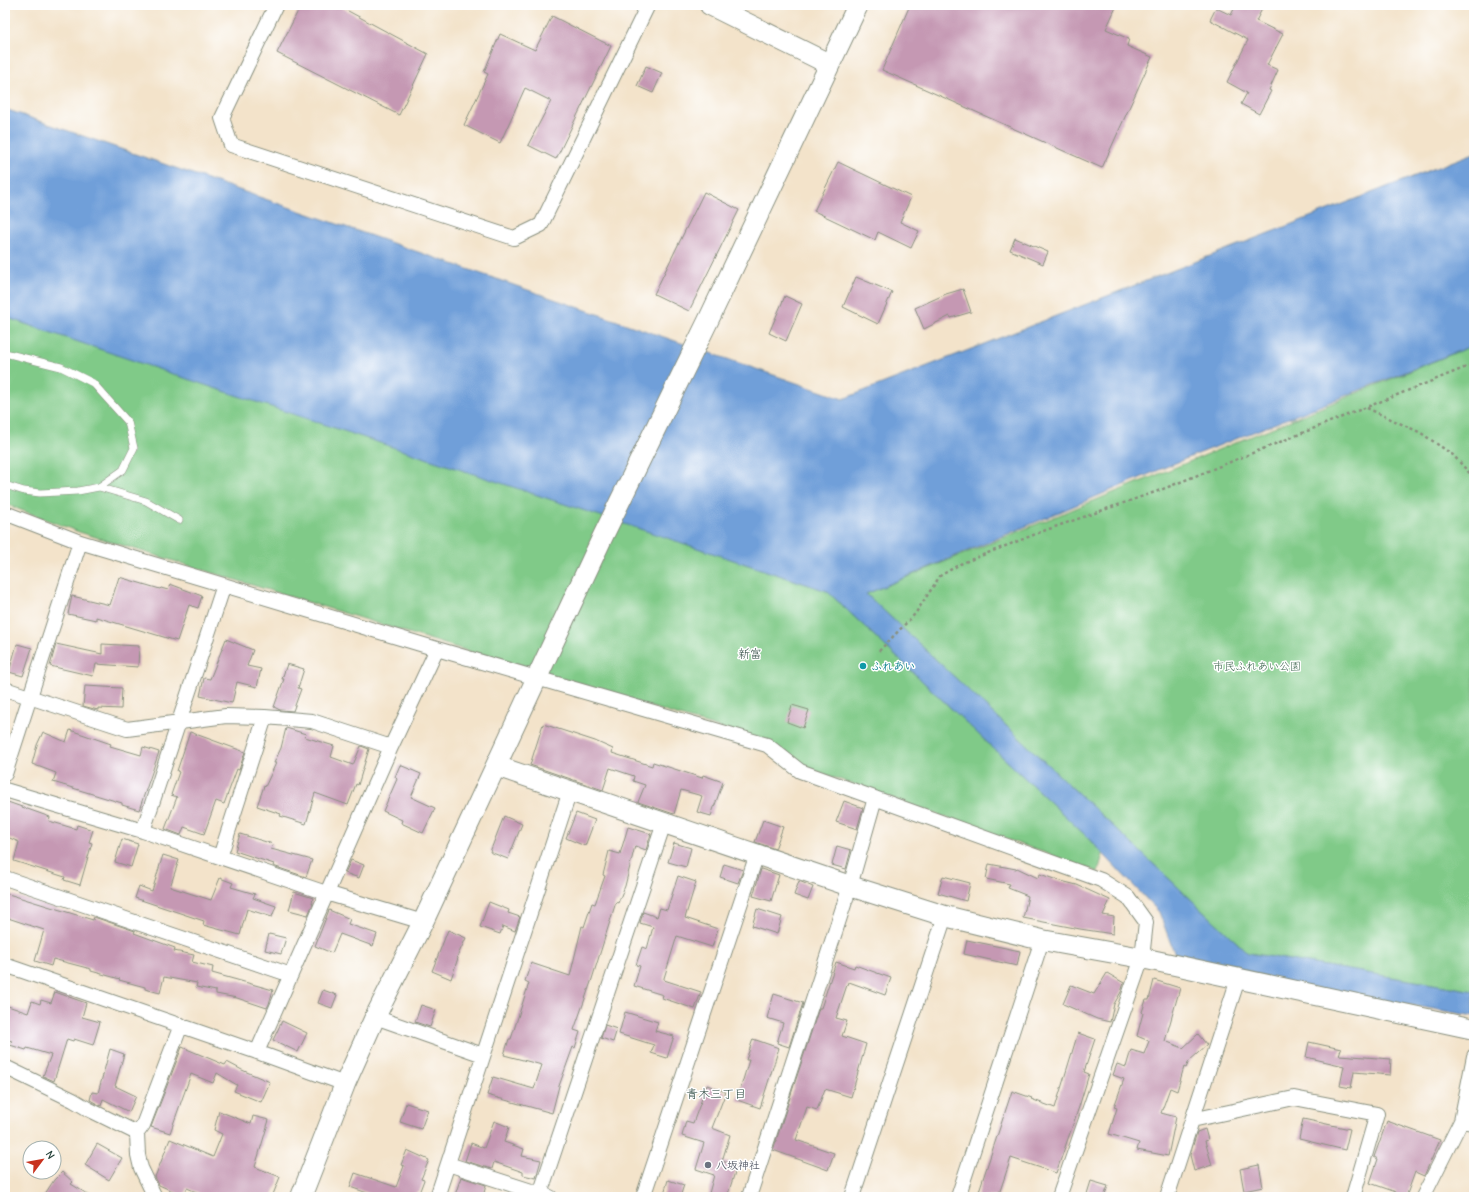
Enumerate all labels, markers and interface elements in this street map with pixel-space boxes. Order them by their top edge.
district label: 新富 [738,647,762,661]
place label: ふれあい [871,660,915,673]
park label: 市民ふれあい公園 [1213,660,1301,673]
marker: ふれあい [858,661,868,671]
district label: 青木三丁目 [686,1087,746,1101]
north arrow [22,1140,62,1180]
text: N [43,1148,57,1161]
place label: 八坂神社 [716,1159,760,1172]
marker: 八坂神社 [703,1160,713,1170]

